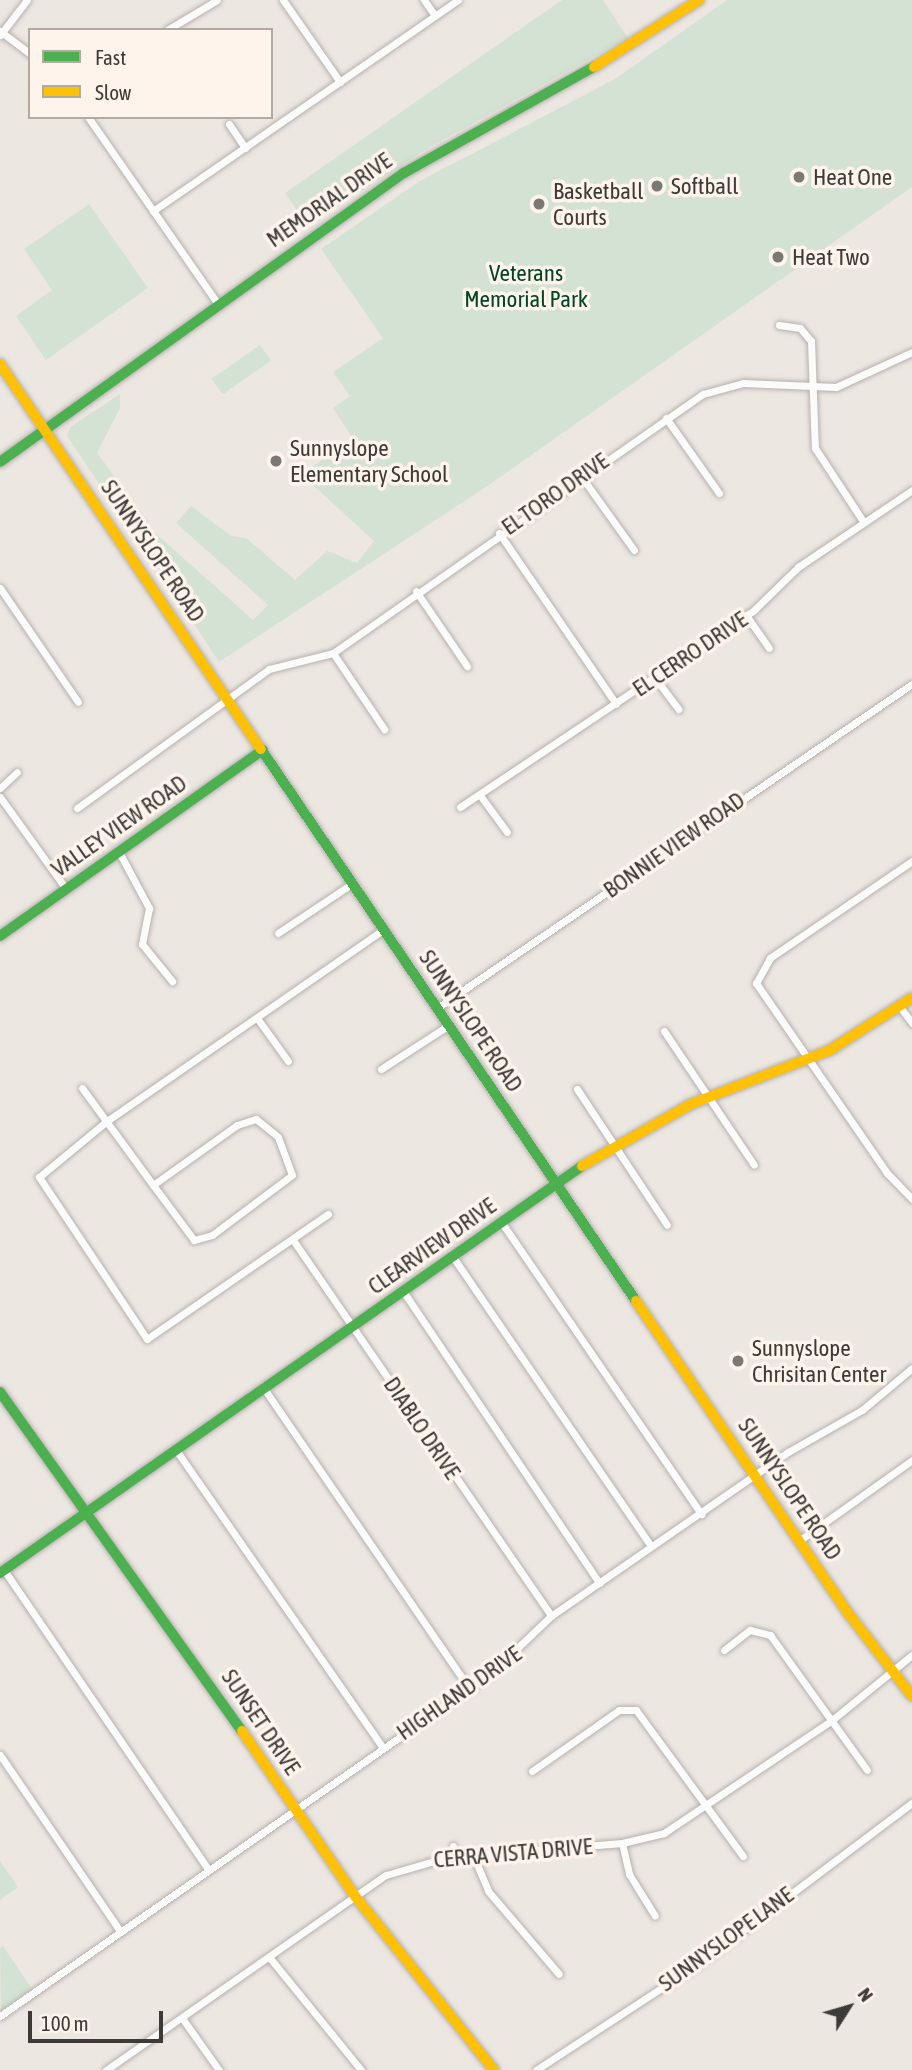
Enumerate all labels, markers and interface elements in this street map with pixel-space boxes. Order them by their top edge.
legend [28,28,273,119]
text: Fast [95,45,126,69]
text: Slow [95,80,131,104]
street label: MEMORIAL DRIVE [261,147,397,253]
place label: Heat One [813,163,892,191]
marker: Heat One [791,169,807,185]
place label: Softball [671,172,738,200]
place label: Basketball Courts [553,177,643,231]
marker: Softball [649,178,665,194]
marker: Basketball Courts [531,196,547,212]
place label: Heat Two [792,243,870,271]
marker: Heat Two [770,249,786,265]
park label: Veterans Memorial Park [464,259,588,313]
place label: Sunnyslope Elementary School [290,434,448,488]
street label: EL TORO DRIVE [496,447,614,541]
marker: Sunnyslope Elementary School [268,453,284,469]
street label: SUNNYSLOPE ROAD [95,475,211,627]
street label: EL CERRO DRIVE [627,605,753,703]
street label: VALLEY VIEW ROAD [46,769,192,883]
street label: BONNIE VIEW ROAD [598,786,750,904]
street label: SUNNYSLOPE ROAD [413,945,529,1097]
street label: CLEARVIEW DRIVE [363,1192,501,1300]
place label: Sunnyslope Chrisitan Center [752,1334,886,1388]
marker: Sunnyslope Chrisitan Center [730,1353,746,1369]
street label: DIABLO DRIVE [378,1372,466,1484]
street label: SUNNYSLOPE ROAD [732,1413,848,1565]
street label: HIGHLAND DRIVE [391,1640,527,1746]
street label: SUNSET DRIVE [216,1664,306,1780]
street label: CERRA VISTA DRIVE [432,1832,594,1874]
street label: SUNNYSLOPE LANE [653,1881,799,1997]
north arrow [814,1972,884,2042]
text: N [854,1983,878,2005]
scale bar [32,1996,166,2040]
text: 100 m [41,2011,89,2035]

